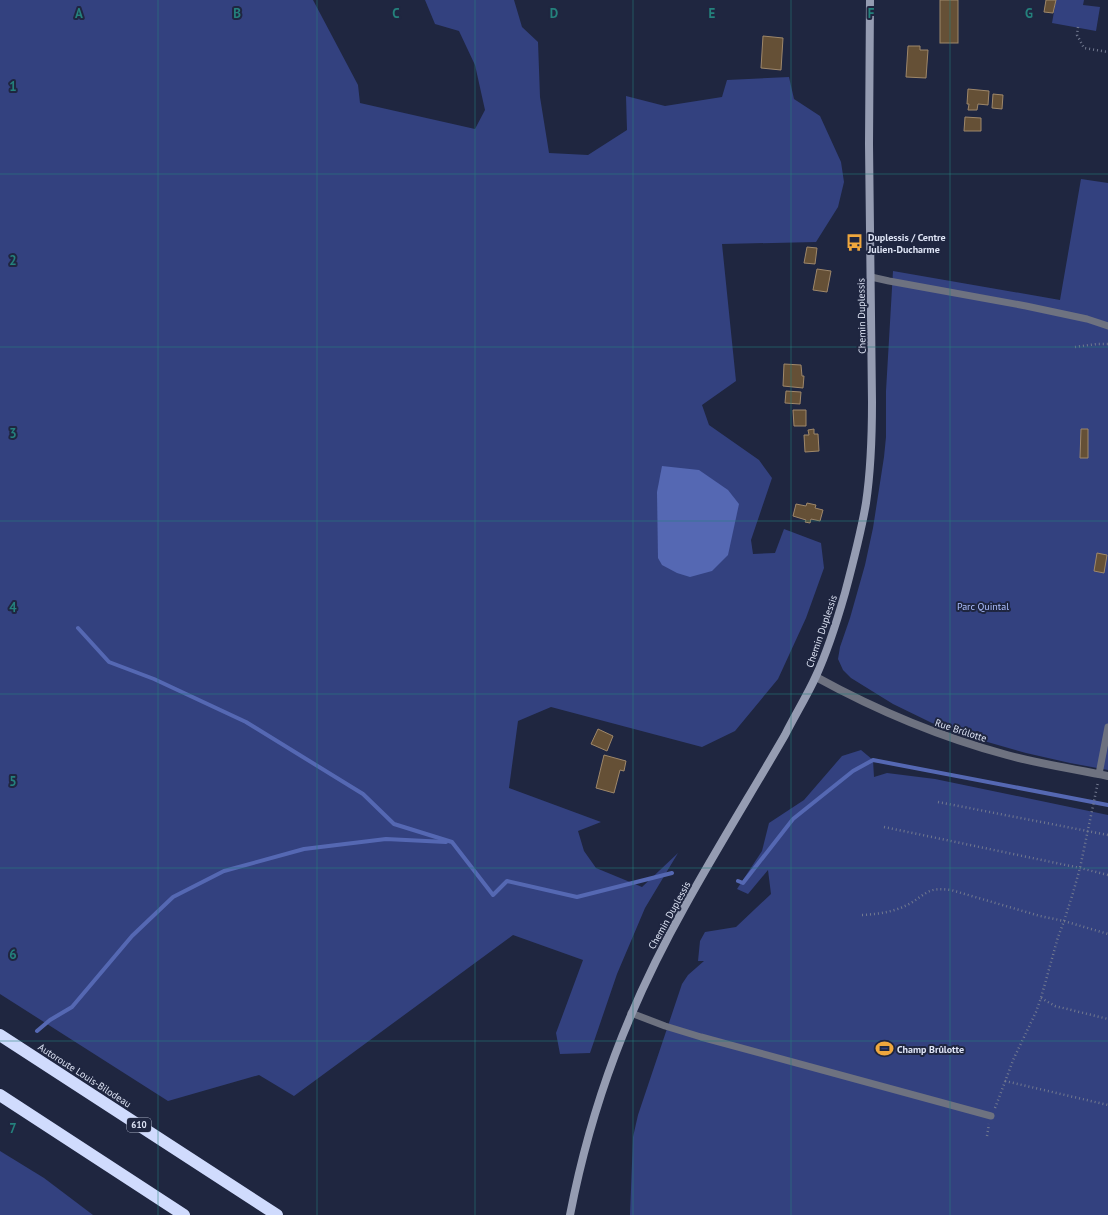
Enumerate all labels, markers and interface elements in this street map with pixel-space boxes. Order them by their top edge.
text: A [75,5,83,22]
text: B [233,5,241,22]
text: C [392,5,400,22]
text: D [550,5,558,22]
text: E [709,5,716,22]
text: F [868,5,875,22]
text: G [1025,5,1033,22]
text: 1 [9,78,17,95]
place label: Duplessis / Centre Julien-Ducharme [867,231,945,256]
bus stop icon: Duplessis / Centre Julien-Ducharme [845,233,865,253]
text: 2 [9,252,17,269]
street label: Chemin Duplessis [854,278,869,354]
text: 3 [9,425,17,442]
street label: Chemin Duplessis [803,593,840,669]
text: 4 [9,599,17,616]
park label: Parc Quintal [957,600,1009,613]
street label: Rue Brûlotte [933,716,988,745]
text: 5 [9,773,17,790]
street label: Chemin Duplessis [645,879,694,952]
text: 6 [9,946,17,963]
sports icon: Champ Brûlotte [874,1039,894,1059]
street label: Autoroute Louis-Bilodeau [36,1040,134,1110]
place label: Champ Brûlotte [897,1043,964,1056]
road number: 610 [127,1118,151,1132]
text: 7 [9,1120,17,1137]

